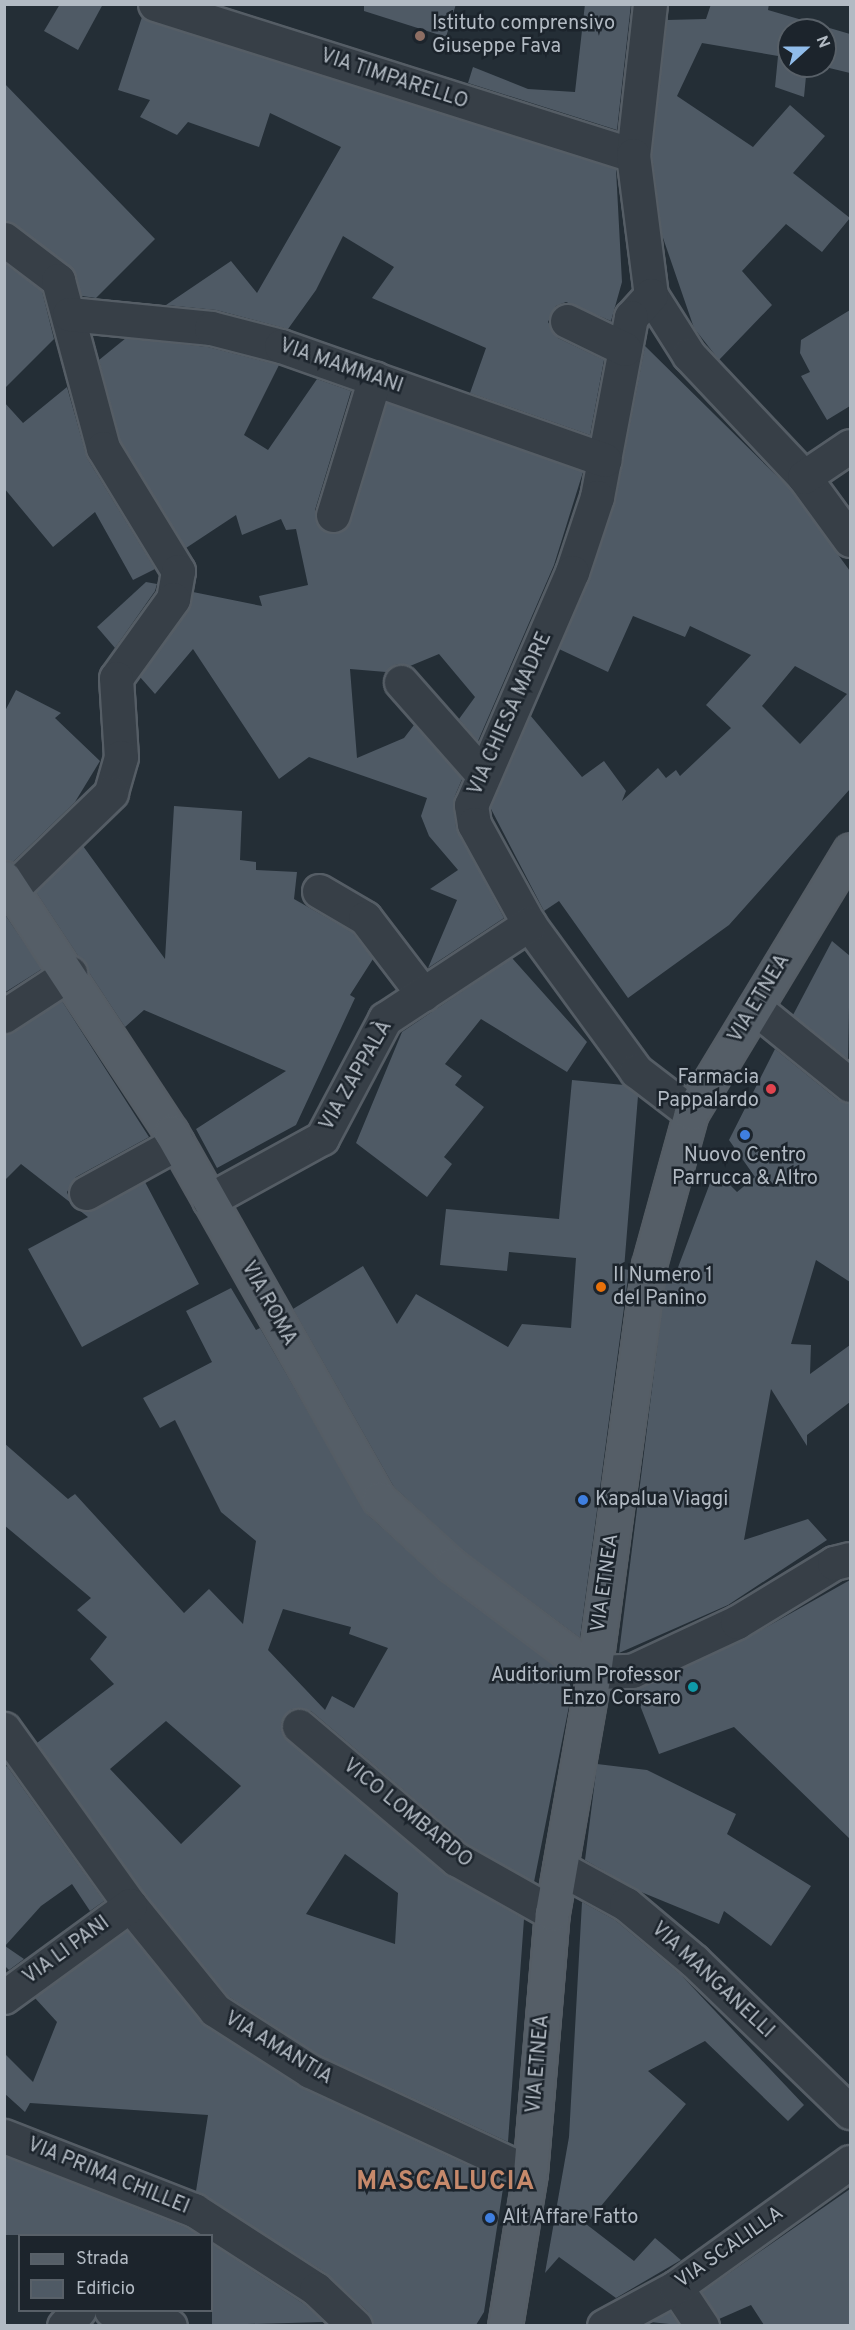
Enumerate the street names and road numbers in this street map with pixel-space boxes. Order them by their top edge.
street label: VIA TIMPARELLO [316,45,472,115]
street label: VIA MAMMANI [276,334,406,400]
street label: VIA CHIESA MADRE [464,628,558,800]
street label: VIA ETNEA [724,950,796,1048]
street label: VIA ZAPPALÀ [316,1016,398,1136]
street label: VIA ROMA [235,1257,301,1351]
street label: VIA ETNEA [587,1532,625,1634]
street label: VICO LOMBARDO [337,1754,477,1874]
street label: VIA LI PANI [19,1911,115,1991]
street label: VIA MANGANELLI [645,1918,779,2044]
street label: VIA AMANTIA [219,2007,337,2091]
street label: VIA ETNEA [523,2013,555,2115]
street label: VIA PRIMA CHILLEI [23,2133,193,2221]
street label: VIA SCALILLA [671,2202,789,2294]

